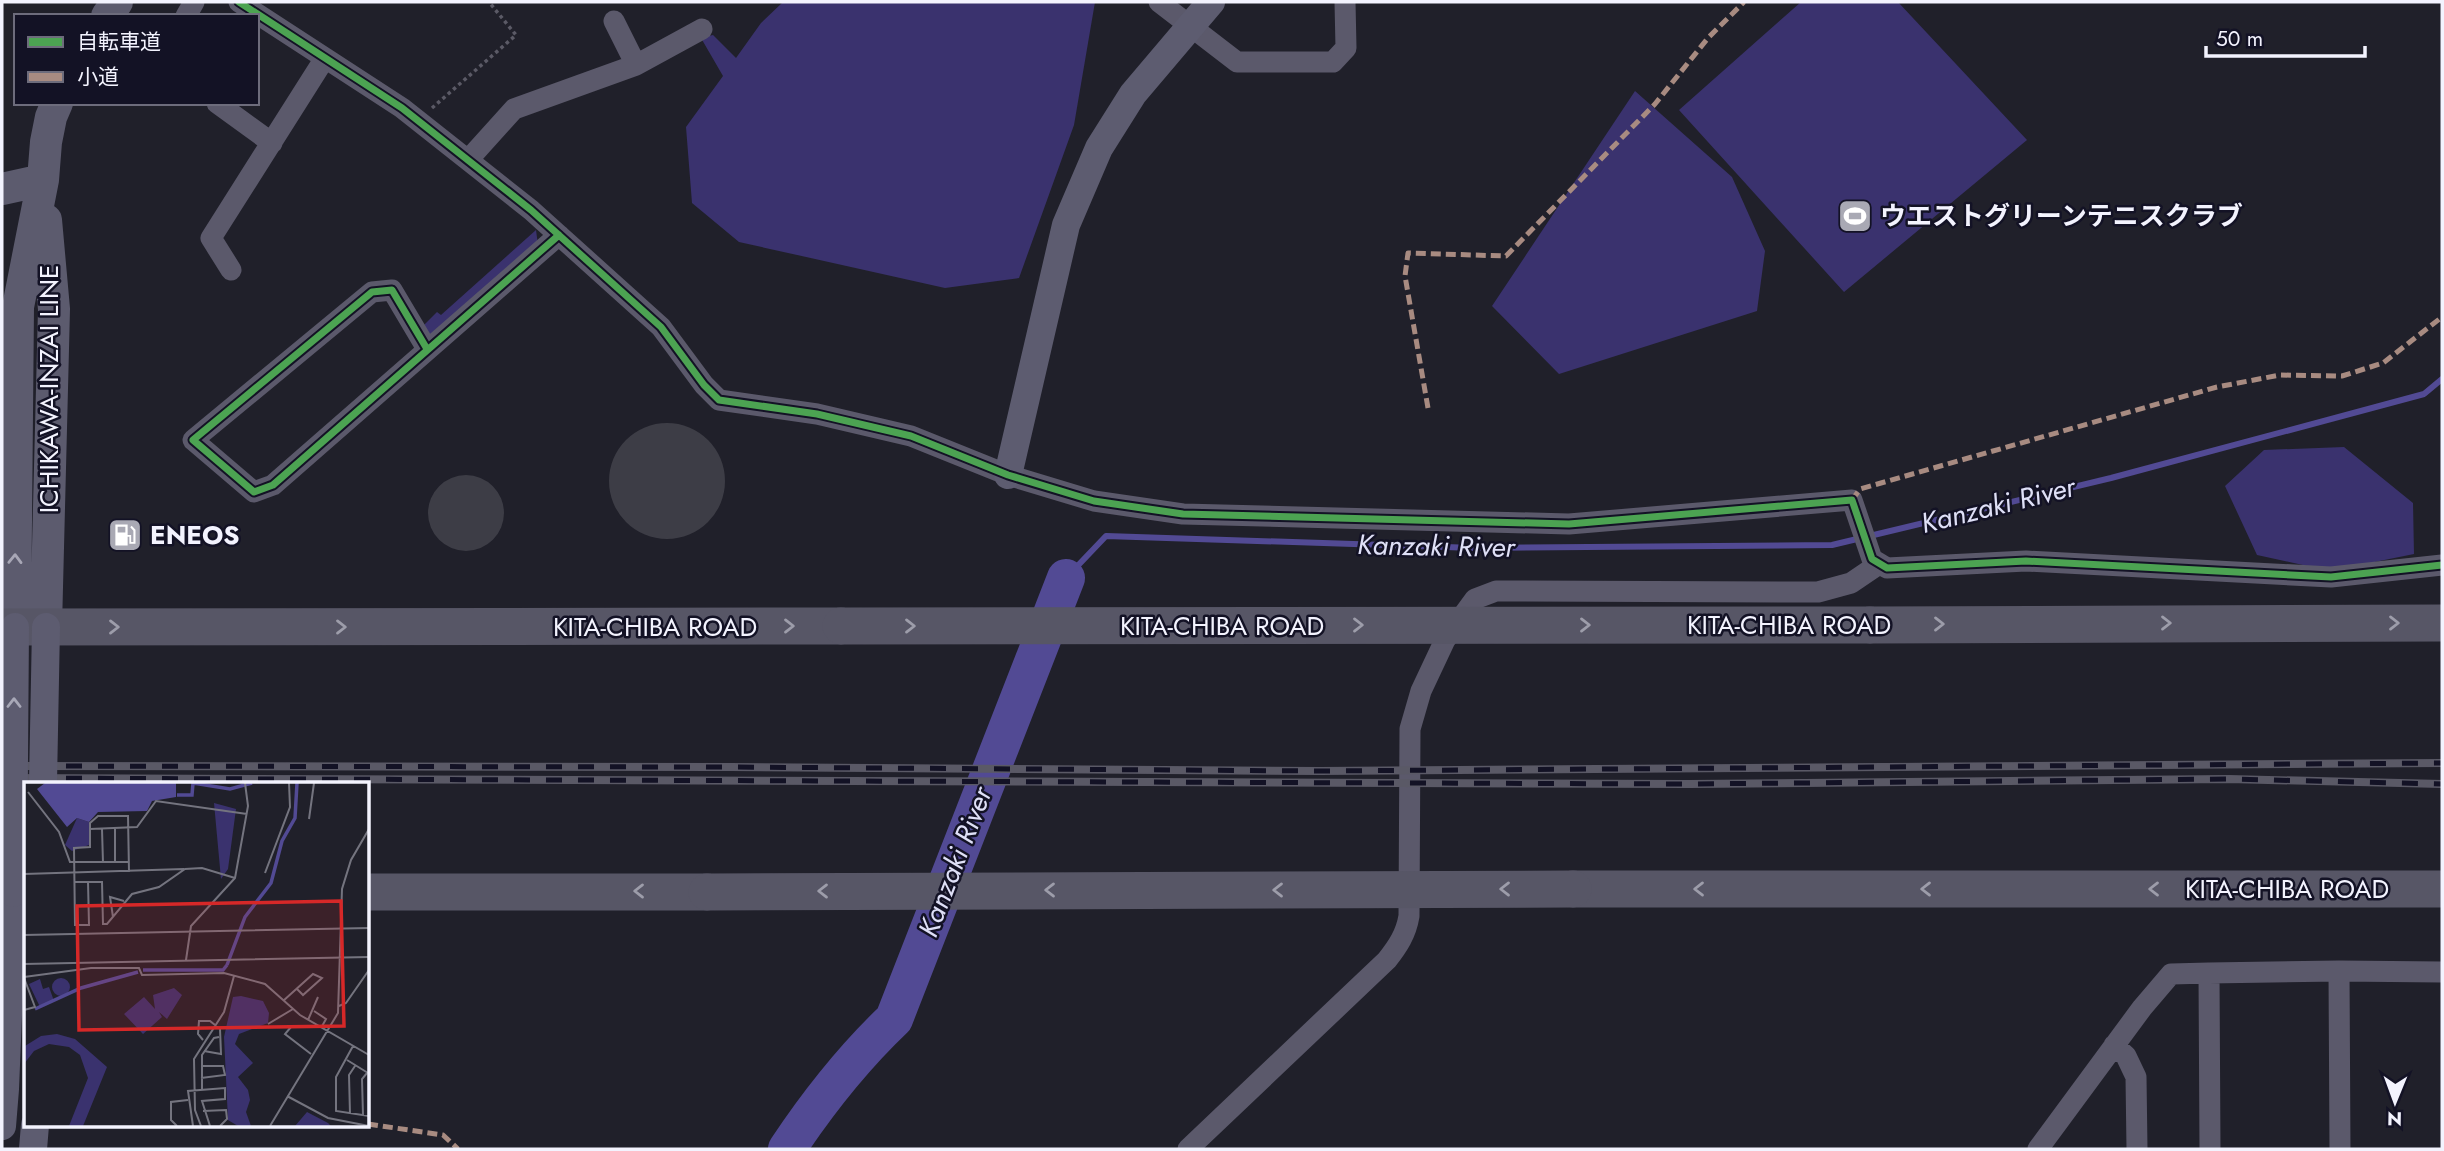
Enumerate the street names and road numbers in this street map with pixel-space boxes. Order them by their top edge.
street label: ICHIKAWA-INZAI LINE [30,265,68,513]
street label: KITA-CHIBA ROAD [1687,606,1891,644]
street label: KITA-CHIBA ROAD [1120,607,1324,645]
street label: KITA-CHIBA ROAD [553,608,757,646]
street label: KITA-CHIBA ROAD [2185,870,2389,908]

